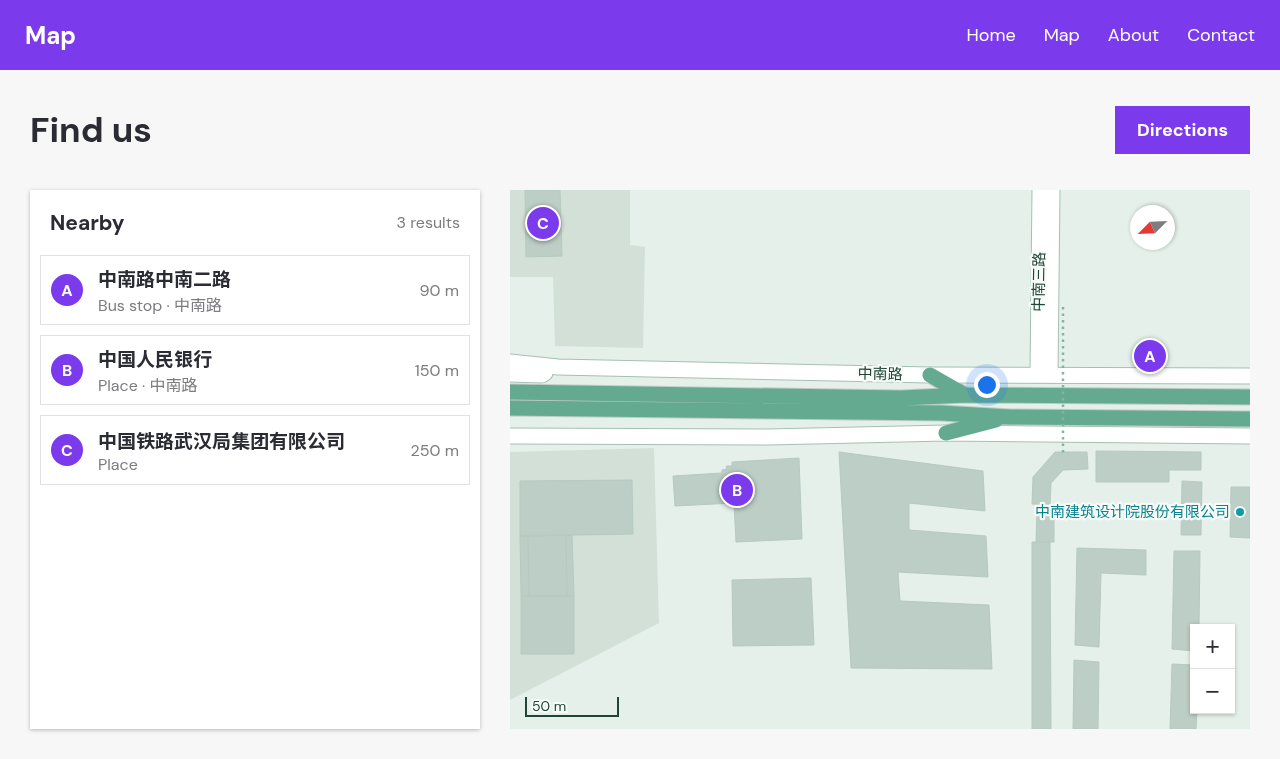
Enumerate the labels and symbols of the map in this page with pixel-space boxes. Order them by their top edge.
pin: C [527,204,559,242]
north arrow [1130,205,1175,250]
street label: 中南三路 [1028,252,1050,312]
pin: A [1134,337,1166,375]
street label: 中南路 [857,364,903,384]
your location [974,372,1000,398]
pin: B [721,471,753,509]
place label: 中南建筑设计院股份有限公司 [1035,502,1230,522]
marker: 中南建筑设计院股份有限公司 [1234,506,1246,518]
scale bar [525,694,619,717]

